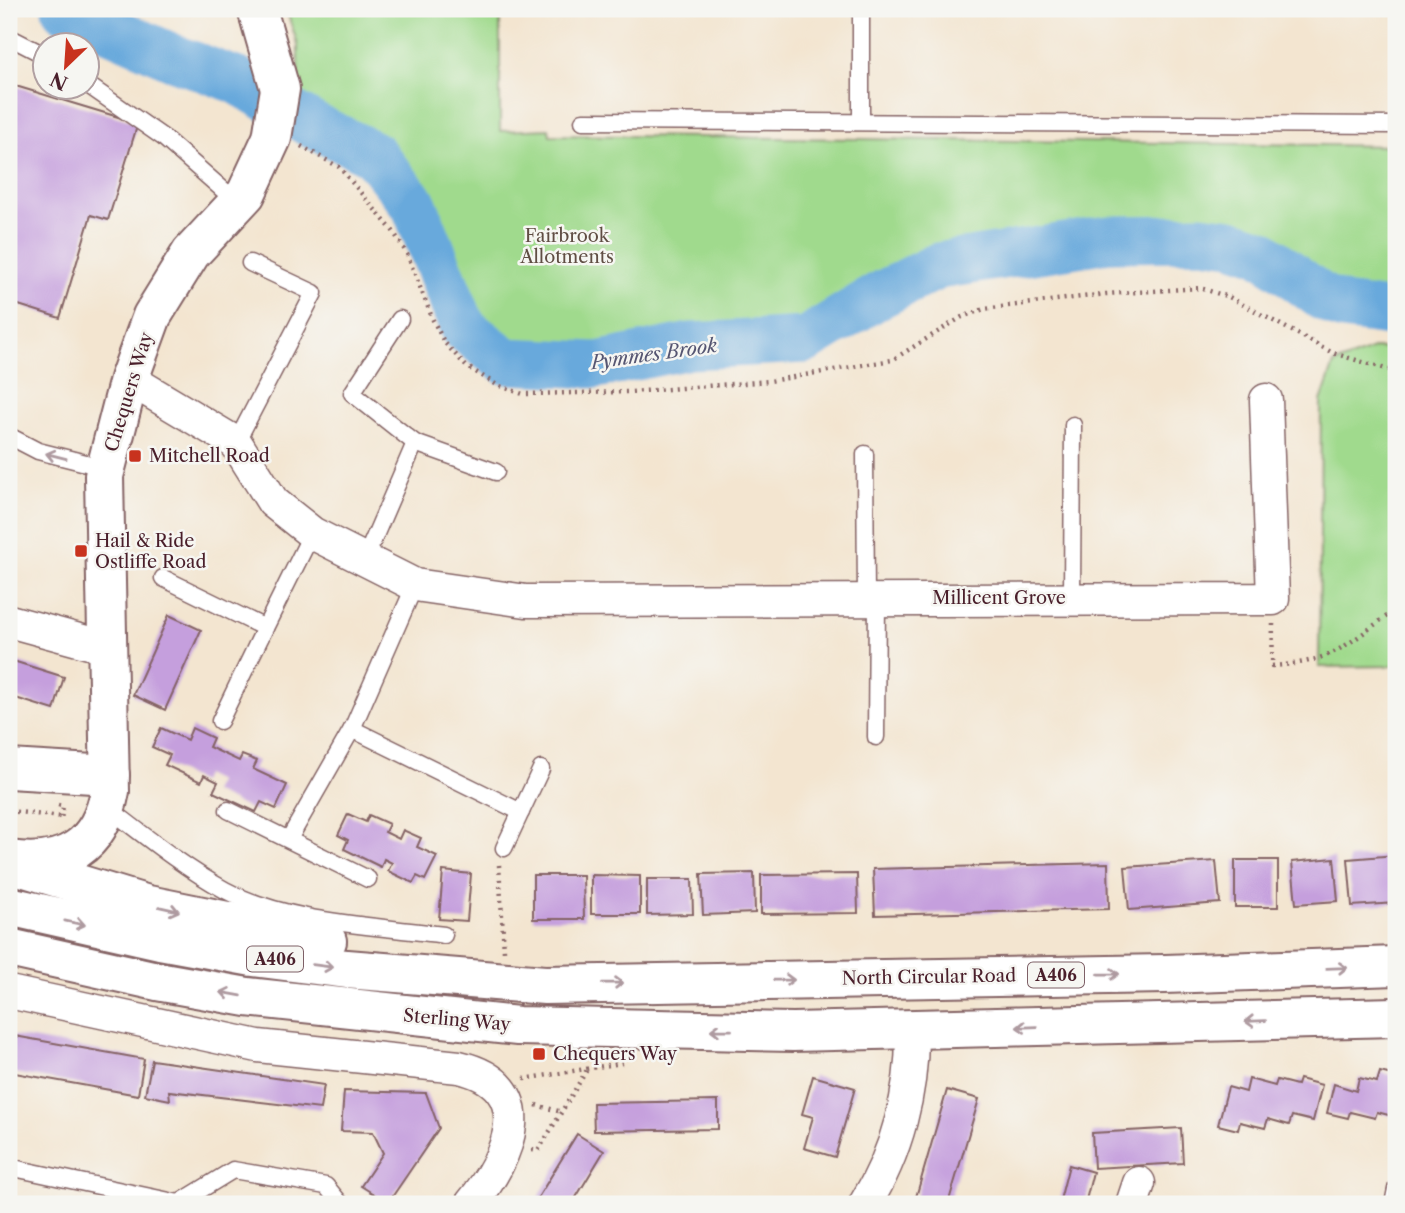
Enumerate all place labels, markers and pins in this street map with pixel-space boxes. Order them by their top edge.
place label: Mitchell Road [149,445,270,467]
marker: Mitchell Road [127,448,143,464]
place label: Hail & Ride Ostliffe Road [95,530,206,573]
marker: Hail & Ride Ostliffe Road [73,543,89,559]
place label: Chequers Way [553,1043,678,1065]
marker: Chequers Way [531,1046,547,1062]

